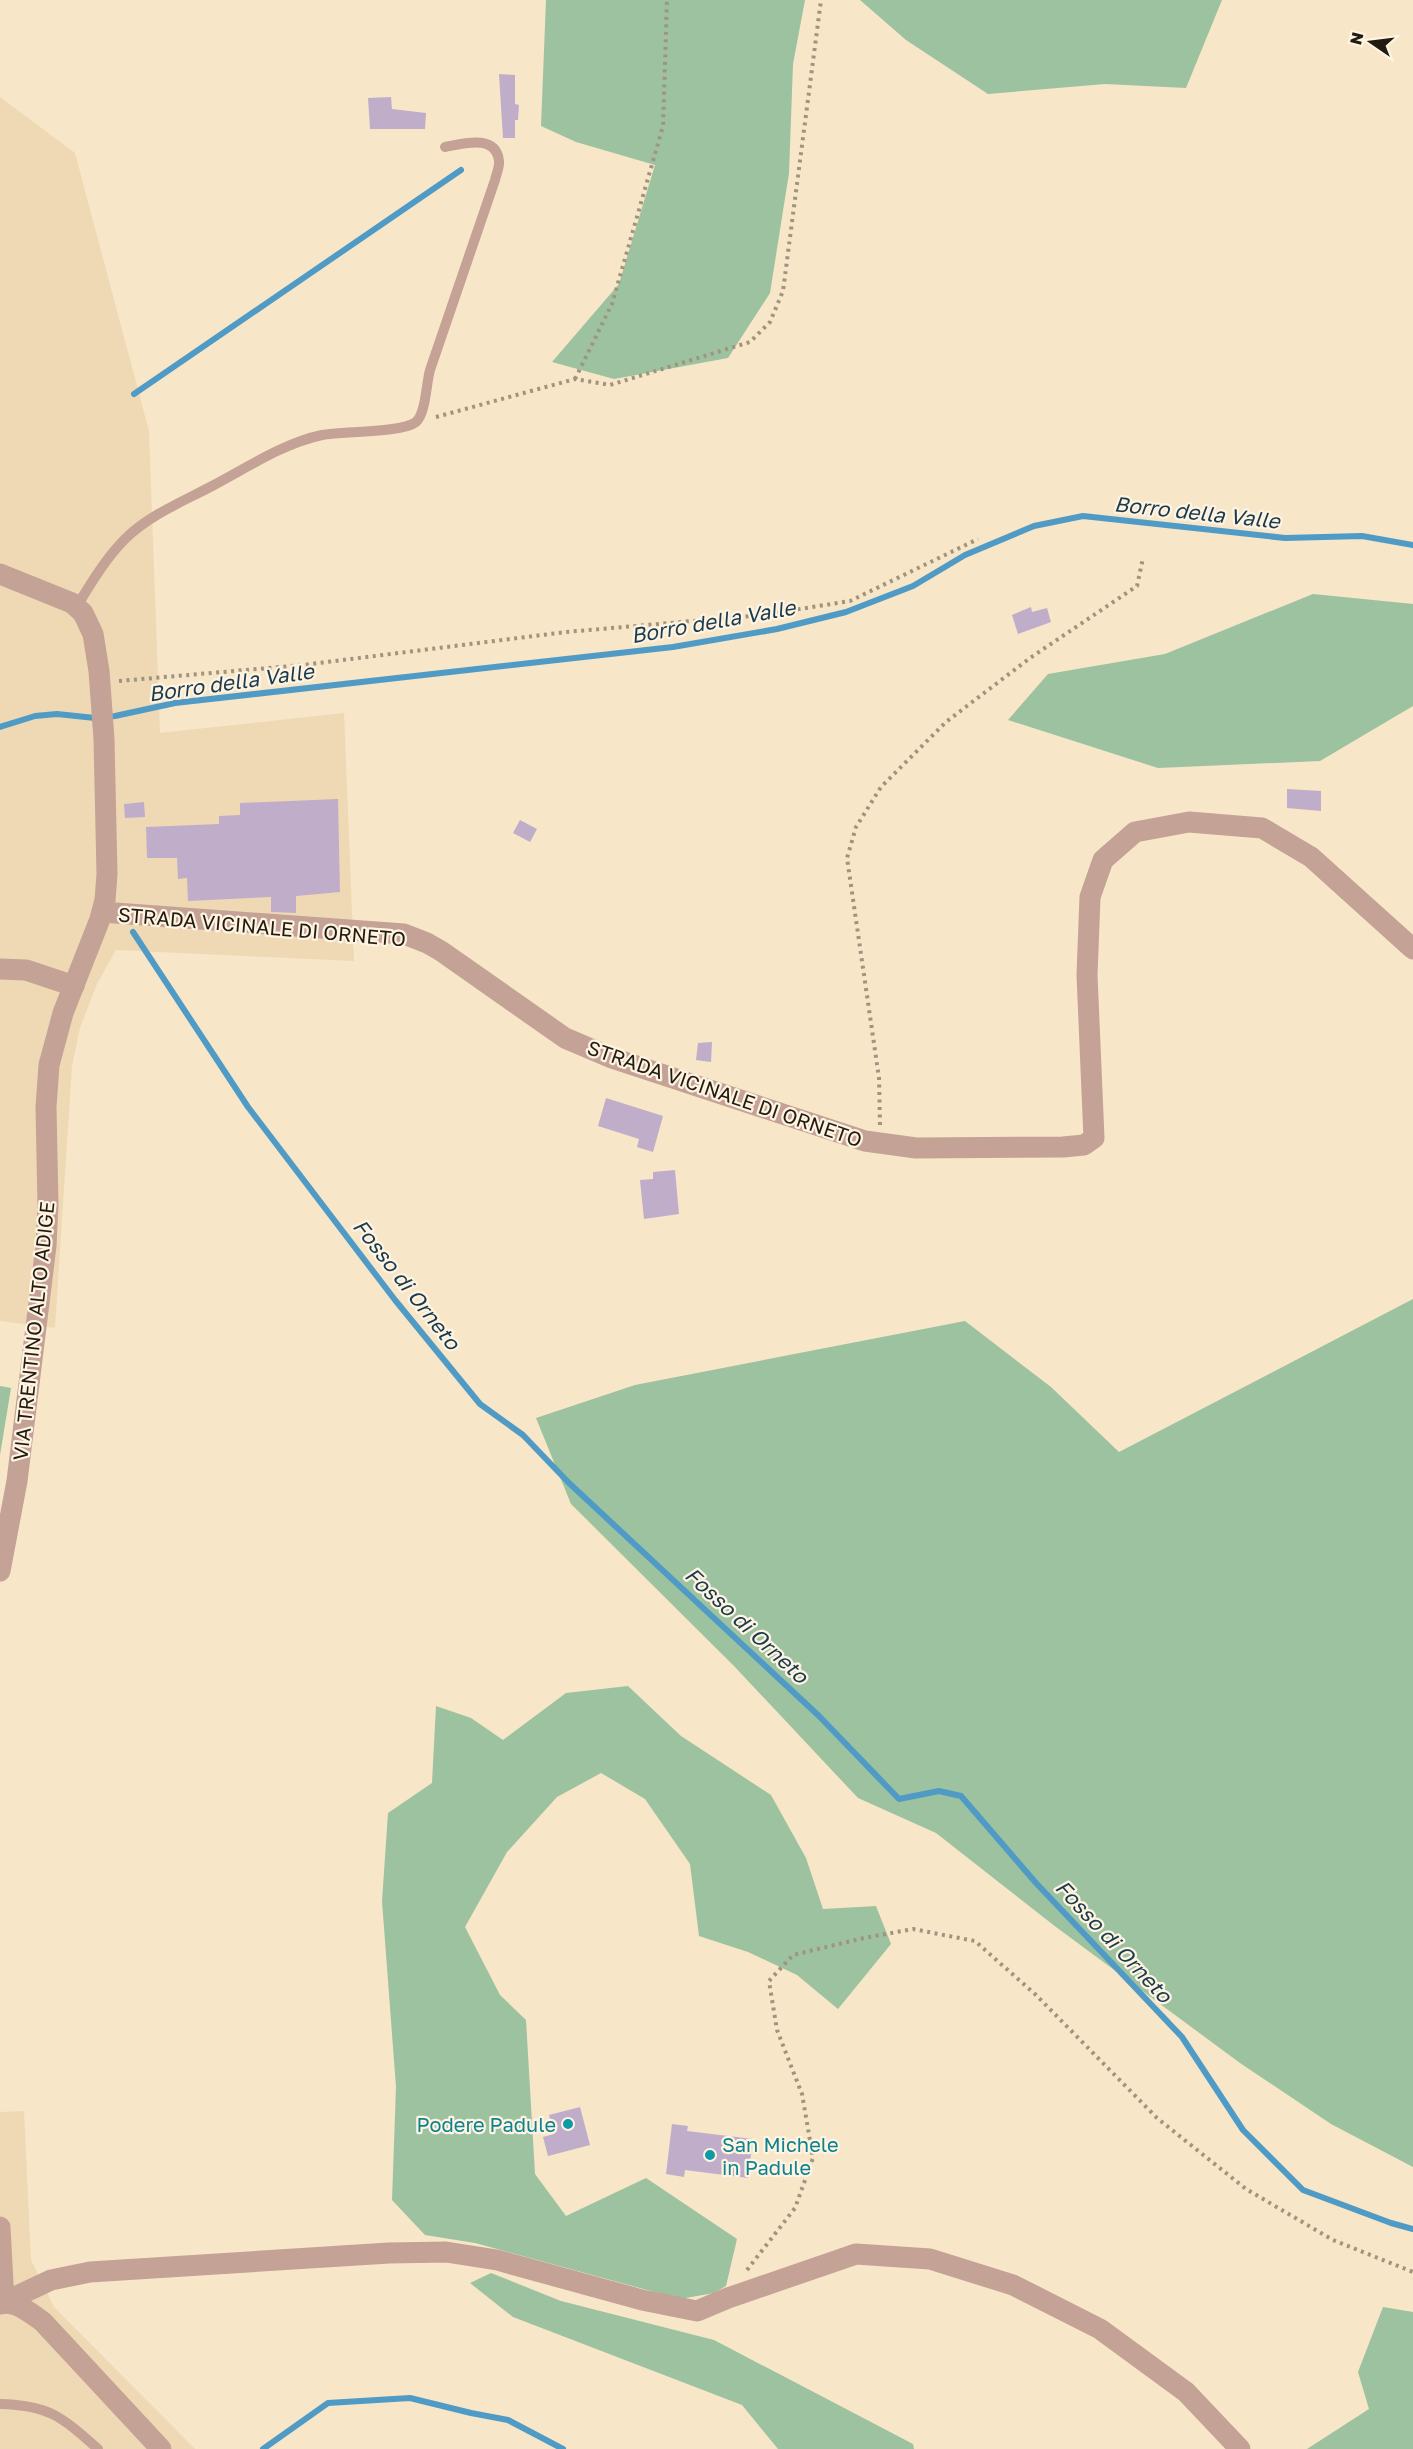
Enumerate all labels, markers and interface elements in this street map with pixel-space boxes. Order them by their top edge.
north arrow [1341,12,1401,72]
text: N [1345,30,1368,47]
water label: Borro della Valle [1113,490,1283,534]
water label: Borro della Valle [629,593,799,648]
water label: Borro della Valle [147,657,317,706]
street label: STRADA VICINALE DI ORNETO [117,901,407,951]
street label: STRADA VICINALE DI ORNETO [585,1035,865,1151]
street label: VIA TRENTINO ALTO ADIGE [7,1200,59,1462]
water label: Fosso di Orneto [348,1213,467,1356]
water label: Fosso di Orneto [680,1561,815,1690]
water label: Fosso di Orneto [1050,1874,1179,2009]
place label: Podere Padule [417,2112,556,2136]
marker: Podere Padule [561,2117,575,2131]
place label: San Michele in Padule [722,2132,839,2179]
marker: San Michele in Padule [703,2148,717,2162]

